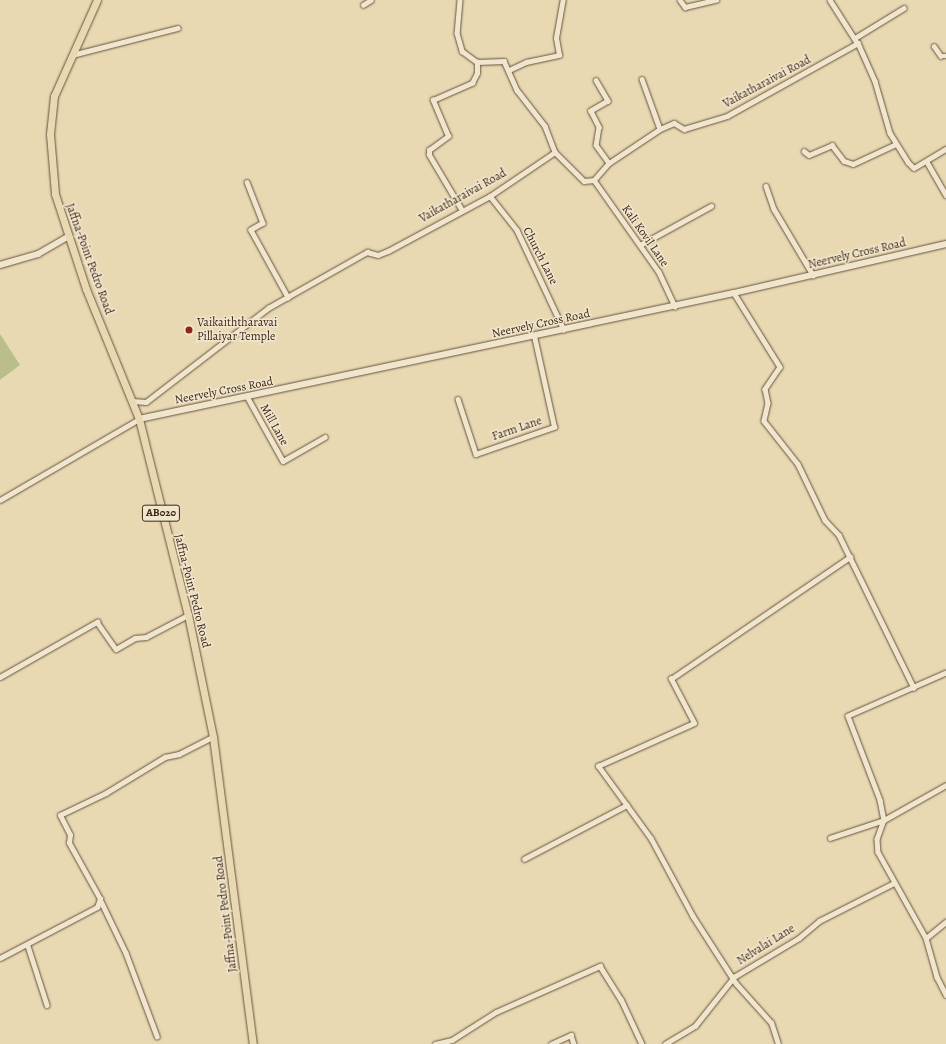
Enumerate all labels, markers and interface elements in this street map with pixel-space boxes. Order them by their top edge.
street label: Vaikatharaivai Road [721,53,813,111]
street label: Vaikatharaivai Road [417,166,509,226]
street label: Jaffna-Point Pedro Road [62,202,116,316]
street label: Kali Kovil Lane [618,202,672,270]
street label: Church Lane [519,225,561,287]
street label: Neervely Cross Road [807,236,907,272]
street label: Neervely Cross Road [491,307,591,341]
place label: Vaikaiththaravai Pillaiyar Temple [197,316,277,344]
marker: Vaikaiththaravai Pillaiyar Temple [184,325,194,335]
street label: Neervely Cross Road [174,374,274,408]
street label: Mill Lane [257,402,291,448]
street label: Farm Lane [490,414,544,444]
road number: AB020 [141,504,181,522]
street label: Jaffna-Point Pedro Road [171,532,213,650]
street label: Jaffna-Point Pedro Road [212,855,240,973]
street label: Nelvalai Lane [734,922,798,968]

